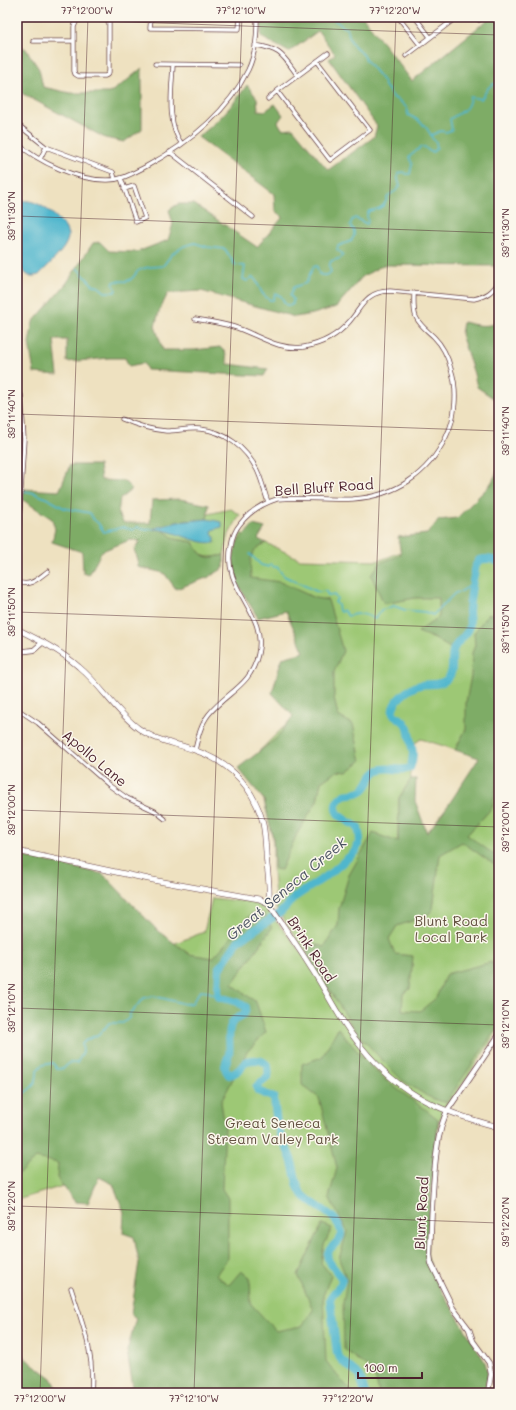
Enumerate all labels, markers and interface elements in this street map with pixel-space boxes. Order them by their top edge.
text: 77°12'00"W [61,3,113,17]
text: 77°12'10"W [216,3,266,17]
text: 77°12'20"W [369,3,421,17]
text: 39°11'30"N [4,191,18,241]
text: 39°11'30"N [498,208,512,258]
text: 39°11'40"N [4,389,18,439]
text: 39°11'40"N [498,406,512,456]
street label: Bell Bluff Road [274,474,374,500]
text: 39°11'50"N [4,587,18,637]
text: 39°11'50"N [498,604,512,654]
street label: Apollo Lane [59,725,131,791]
text: 39°12'00"N [4,784,18,836]
text: 39°12'00"N [498,801,512,853]
water label: Great Seneca Creek [221,831,351,944]
park label: Blunt Road Local Park [414,911,488,946]
street label: Brink Road [284,913,340,986]
text: 39°12'10"N [4,983,18,1033]
text: 39°12'10"N [498,999,512,1049]
park label: Great Seneca Stream Valley Park [207,1113,339,1148]
street label: Blunt Road [410,1176,432,1250]
text: 39°12'20"N [4,1181,18,1231]
text: 39°12'20"N [498,1197,512,1247]
scale bar [358,1354,422,1380]
text: 100 m [364,1359,398,1375]
text: 77°12'00"W [14,1391,66,1405]
text: 77°12'10"W [169,1391,219,1405]
text: 77°12'20"W [322,1391,374,1405]

